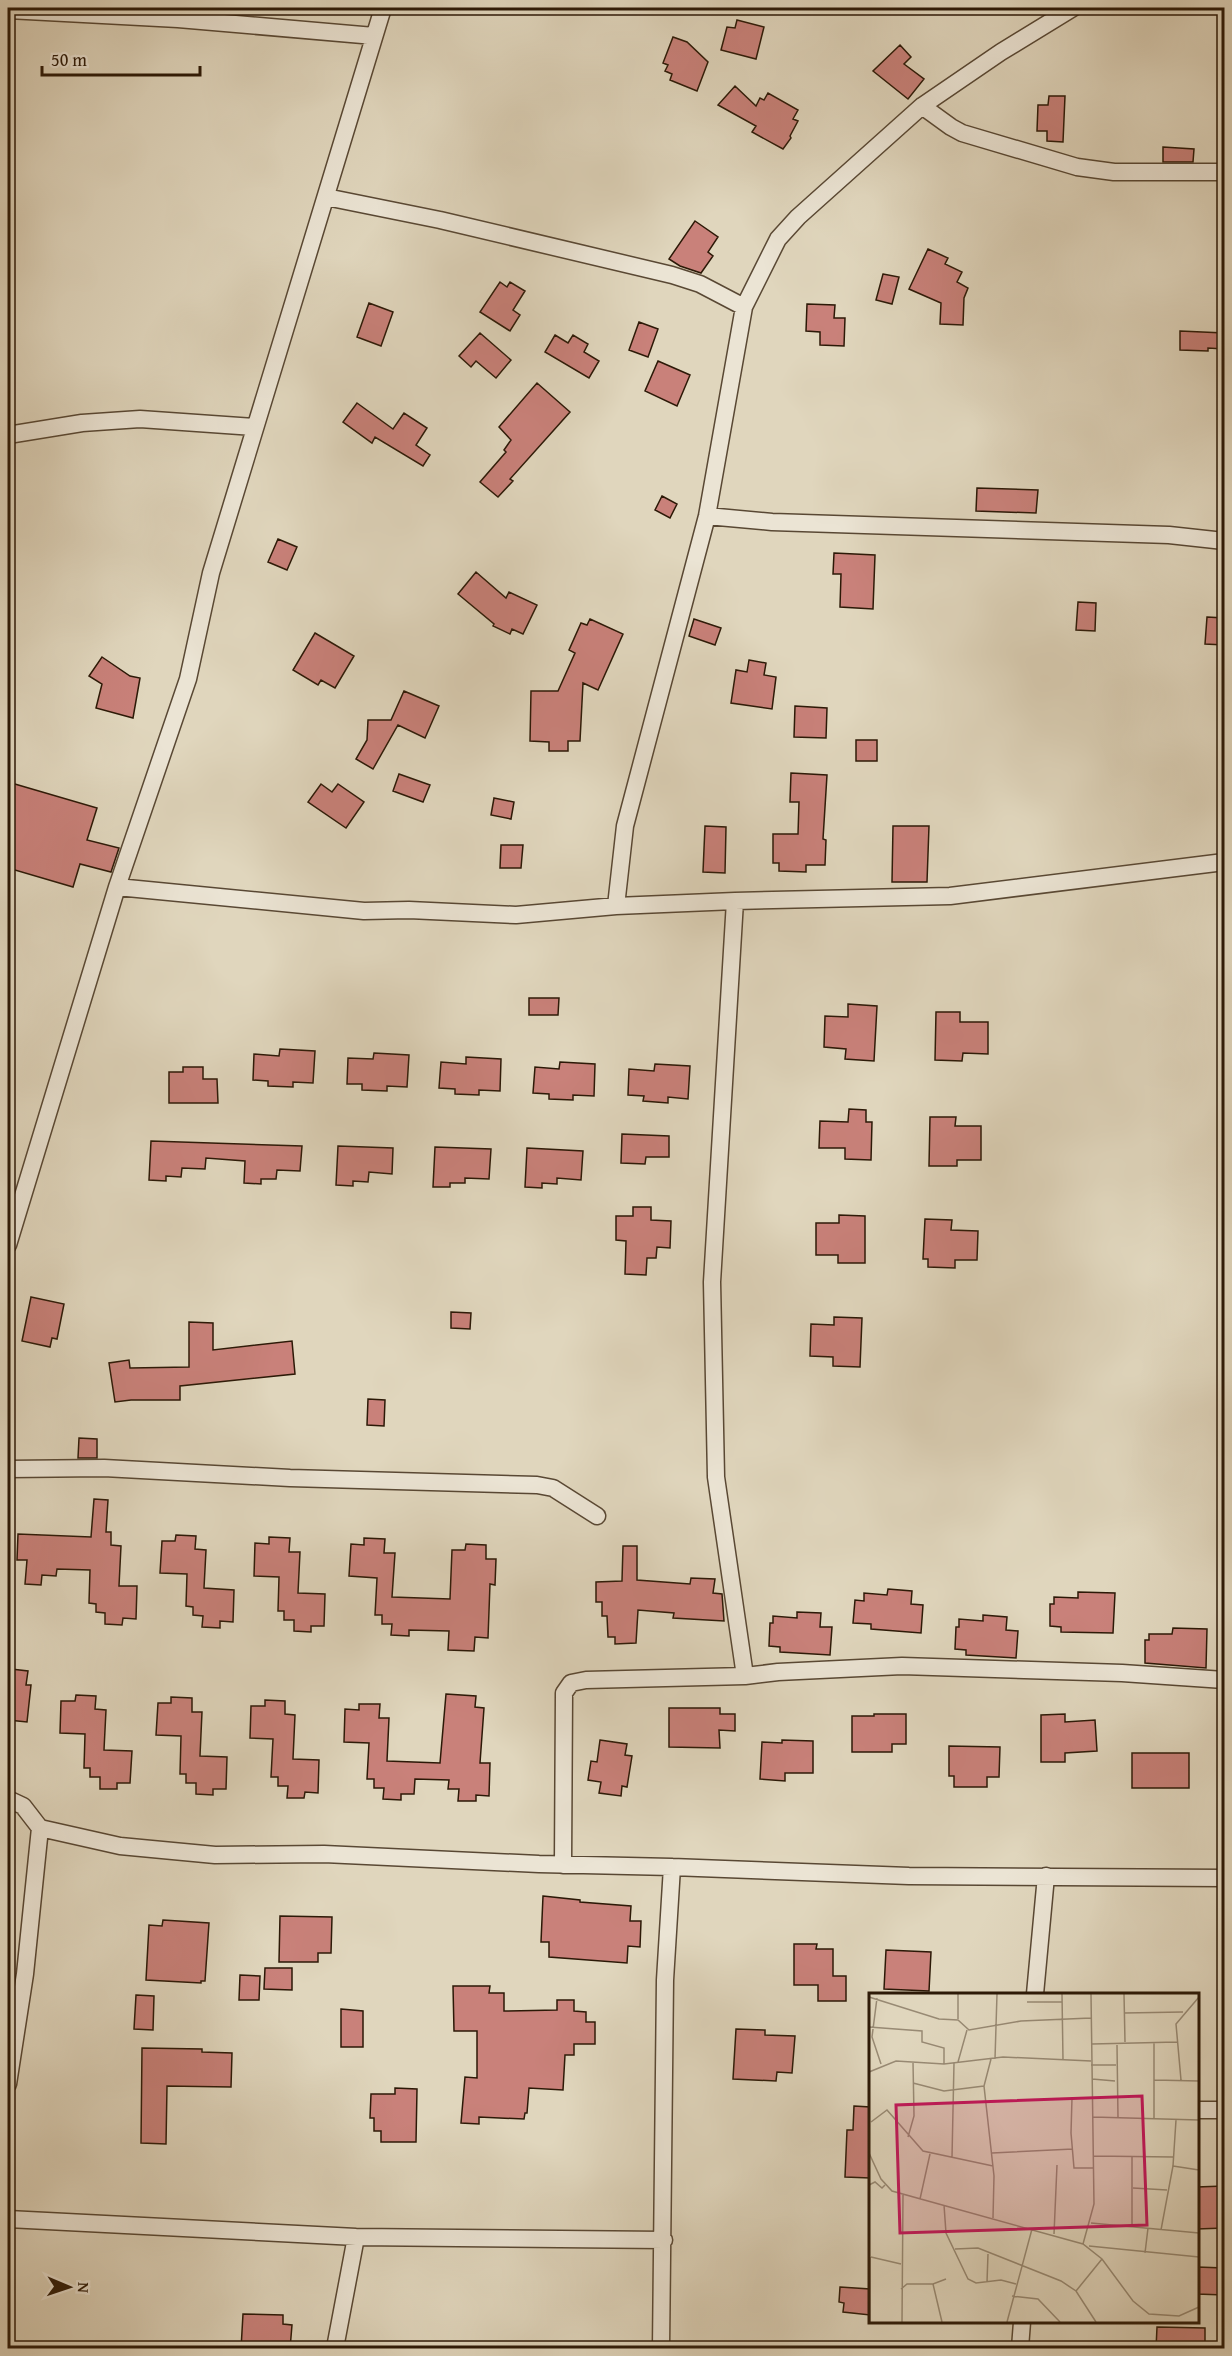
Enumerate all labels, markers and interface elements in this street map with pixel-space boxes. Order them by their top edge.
scale bar [42,39,200,77]
text: 50 m [51,46,87,73]
inset map [869,1993,1199,2323]
north arrow [39,2257,99,2317]
text: N [72,2282,96,2294]

